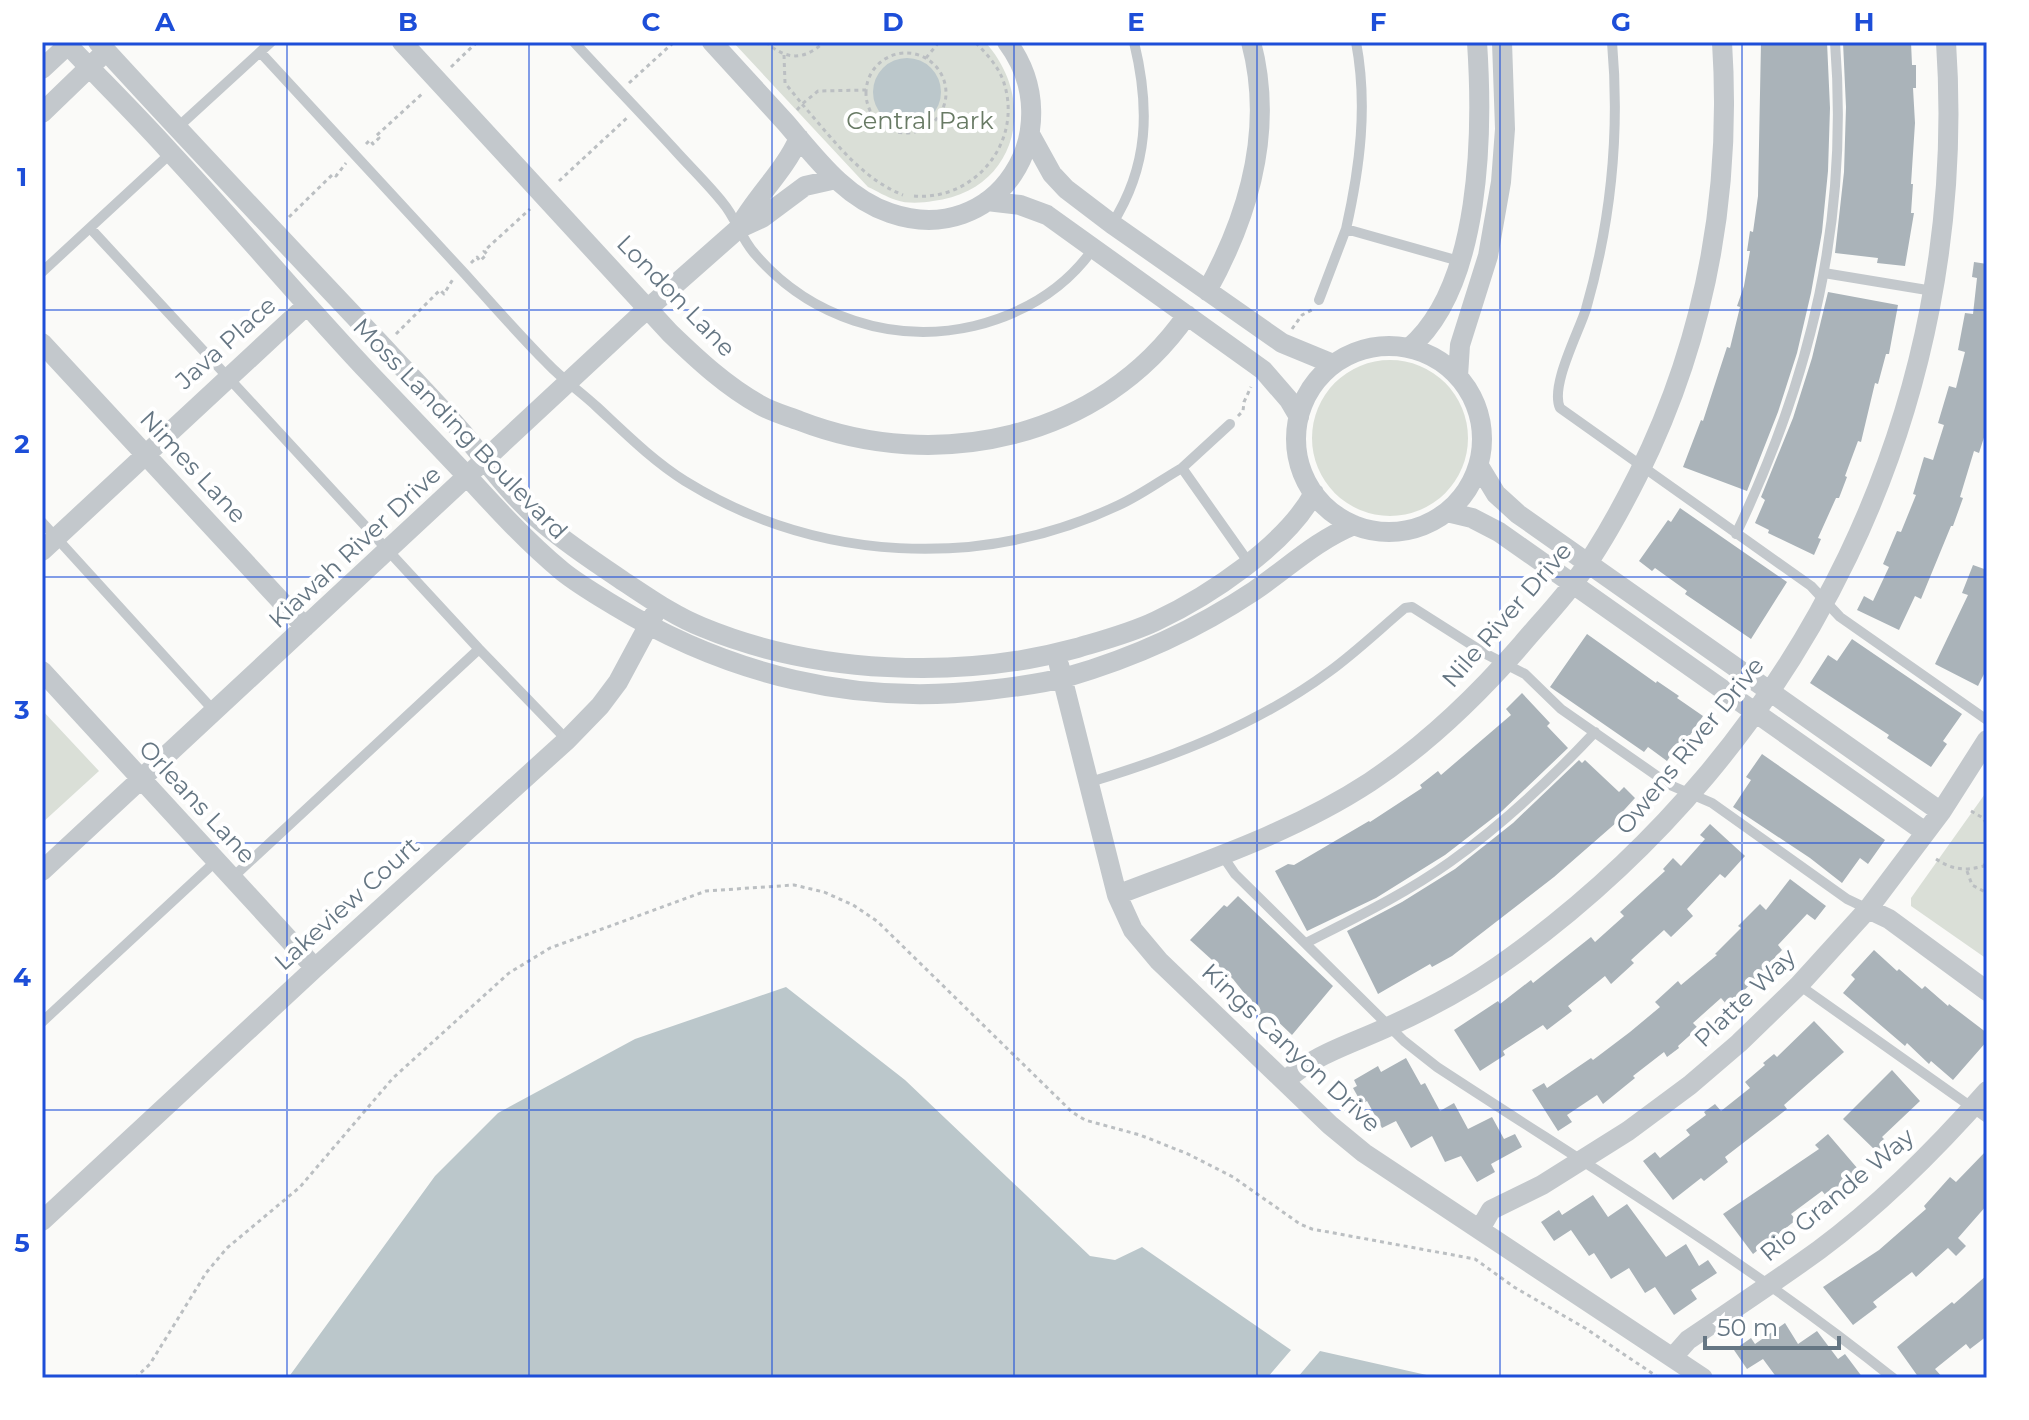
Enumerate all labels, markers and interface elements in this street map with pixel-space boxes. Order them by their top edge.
text: A [154,6,176,38]
text: B [398,6,418,38]
text: C [642,6,661,38]
text: D [882,6,904,38]
text: E [1127,6,1145,38]
text: F [1370,6,1386,38]
text: G [1611,6,1631,38]
text: H [1853,6,1875,38]
park label: Central Park [846,106,994,135]
text: 1 [17,161,27,193]
street label: London Lane [611,229,742,363]
street label: Java Place [169,290,282,396]
street label: Moss Landing Boulevard [347,312,574,545]
street label: Nimes Lane [134,404,253,529]
text: 2 [14,428,30,460]
street label: Kiawah River Drive [263,459,447,634]
street label: Nile River Drive [1436,536,1578,693]
street label: Owens River Drive [1609,651,1770,840]
text: 3 [13,694,30,726]
street label: Orleans Lane [133,734,262,869]
street label: Lakeview Court [268,831,425,976]
street label: Platte Way [1688,942,1801,1053]
street label: Kings Canyon Drive [1196,957,1387,1138]
text: 4 [13,961,31,993]
street label: Rio Grande Way [1754,1122,1919,1267]
text: 5 [14,1227,30,1259]
scale bar [1705,1300,1839,1350]
text: 50 m [1717,1313,1778,1342]

